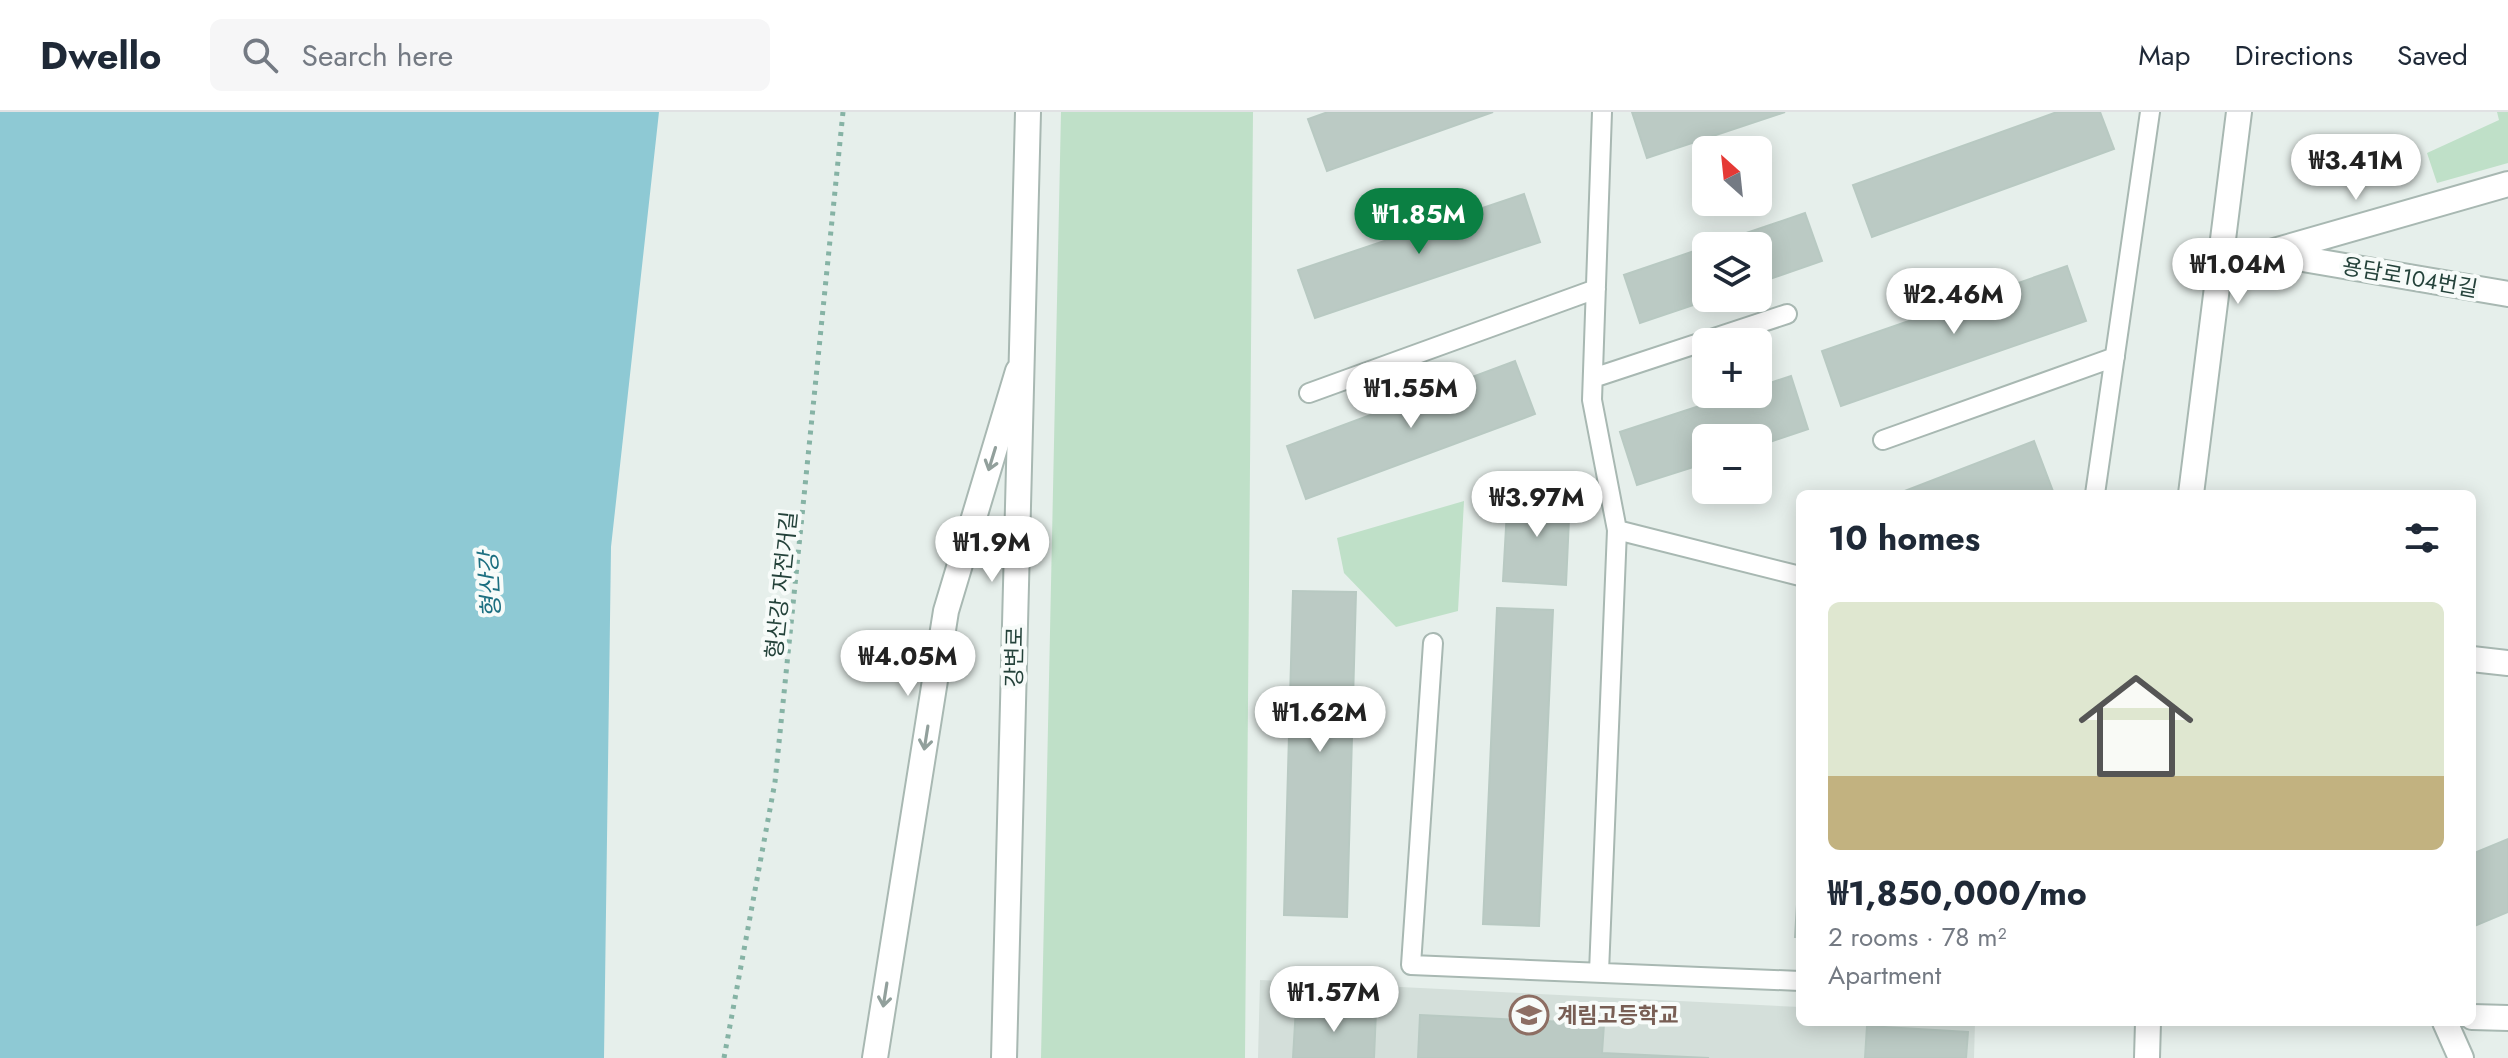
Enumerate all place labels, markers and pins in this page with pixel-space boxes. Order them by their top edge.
pin: ₩3.41M [2291,134,2421,202]
pin: ₩1.85M [1354,188,1484,256]
pin: ₩1.04M [2173,238,2303,306]
pin: ₩2.46M [1889,268,2019,336]
pin: ₩1.55M [1346,362,1476,430]
pin: ₩3.97M [1472,471,1602,539]
pin: ₩1.9M [936,516,1048,584]
pin: ₩4.05M [843,630,973,698]
pin: ₩1.62M [1255,686,1385,754]
pin: ₩1.57M [1269,966,1399,1034]
school or university icon: 계림고등학교 [1508,994,1550,1036]
place label: 계림고등학교 [1557,999,1678,1031]

